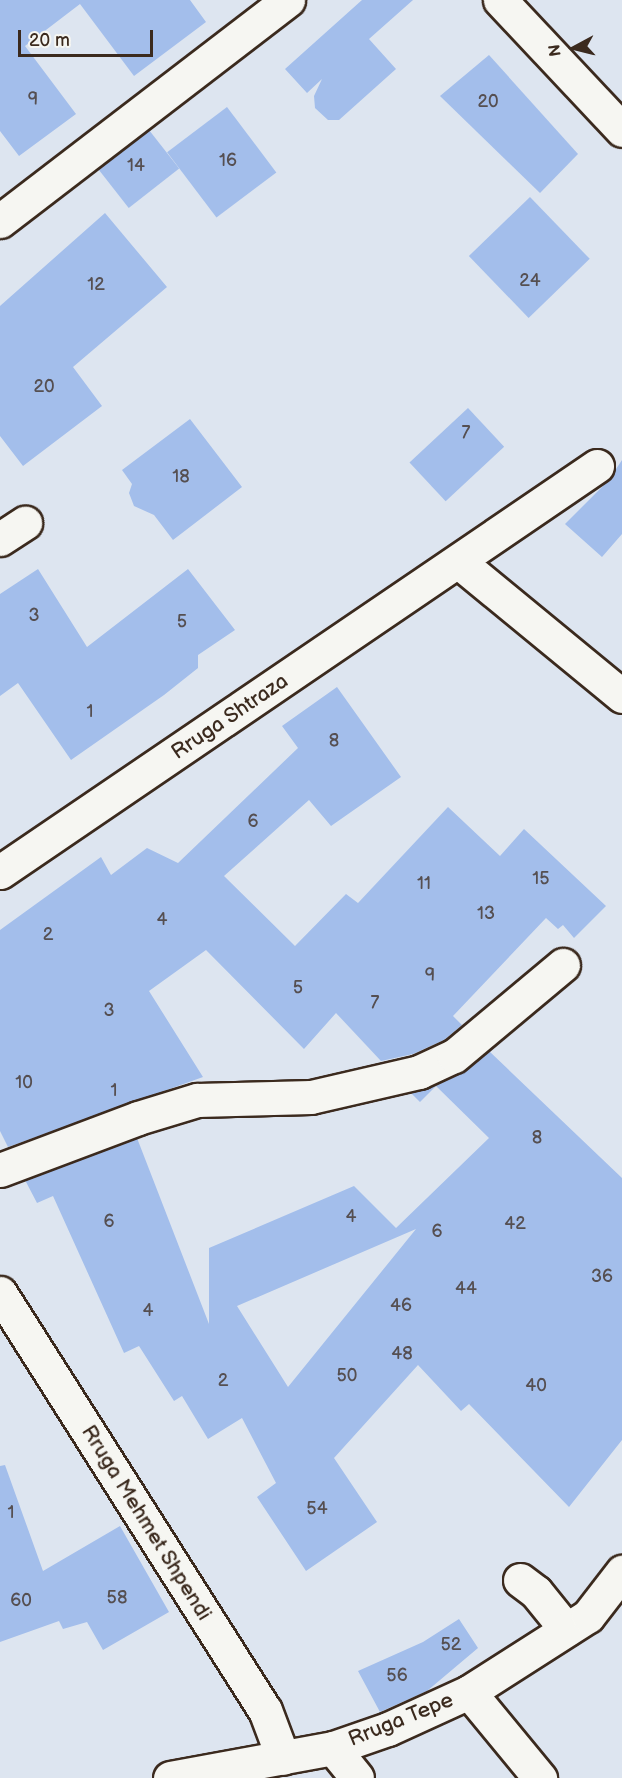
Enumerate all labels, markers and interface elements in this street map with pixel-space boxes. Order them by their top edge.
scale bar [21,18,156,56]
north arrow [544,18,604,78]
text: 20 m [29,30,70,51]
text: N [545,43,566,57]
house number: 9 [28,89,38,111]
house number: 20 [477,91,499,113]
house number: 16 [219,150,237,172]
house number: 14 [127,155,145,177]
house number: 24 [519,270,541,292]
house number: 12 [87,274,105,296]
house number: 20 [33,376,55,398]
house number: 7 [462,422,470,444]
house number: 18 [172,466,190,488]
house number: 3 [28,605,40,627]
house number: 5 [177,611,187,633]
street label: Rruga Shtraza [167,669,293,765]
house number: 1 [87,701,93,723]
house number: 8 [329,730,339,752]
house number: 6 [248,811,258,833]
house number: 15 [532,868,550,890]
house number: 11 [417,873,431,895]
house number: 13 [477,903,495,925]
house number: 4 [157,909,167,931]
house number: 2 [43,924,53,946]
house number: 9 [425,965,435,987]
house number: 5 [293,977,303,999]
house number: 7 [371,992,379,1014]
house number: 3 [103,1000,115,1022]
house number: 10 [15,1072,33,1094]
house number: 1 [111,1080,117,1102]
house number: 8 [532,1127,542,1149]
house number: 4 [346,1206,356,1228]
house number: 6 [104,1211,114,1233]
house number: 42 [504,1213,526,1235]
house number: 6 [432,1221,442,1243]
house number: 36 [591,1266,613,1288]
house number: 44 [455,1278,477,1300]
house number: 46 [390,1295,412,1317]
house number: 4 [143,1300,153,1322]
house number: 48 [391,1343,413,1365]
house number: 50 [337,1365,357,1387]
house number: 2 [218,1370,228,1392]
house number: 40 [525,1375,547,1397]
street label: Rruga Mehmet Shpendi [75,1421,217,1625]
house number: 54 [306,1498,328,1520]
house number: 1 [8,1502,14,1524]
house number: 58 [107,1587,127,1609]
house number: 60 [10,1590,32,1612]
house number: 52 [441,1634,461,1656]
house number: 56 [386,1665,408,1687]
street label: Rruga Tepe [345,1687,457,1753]

